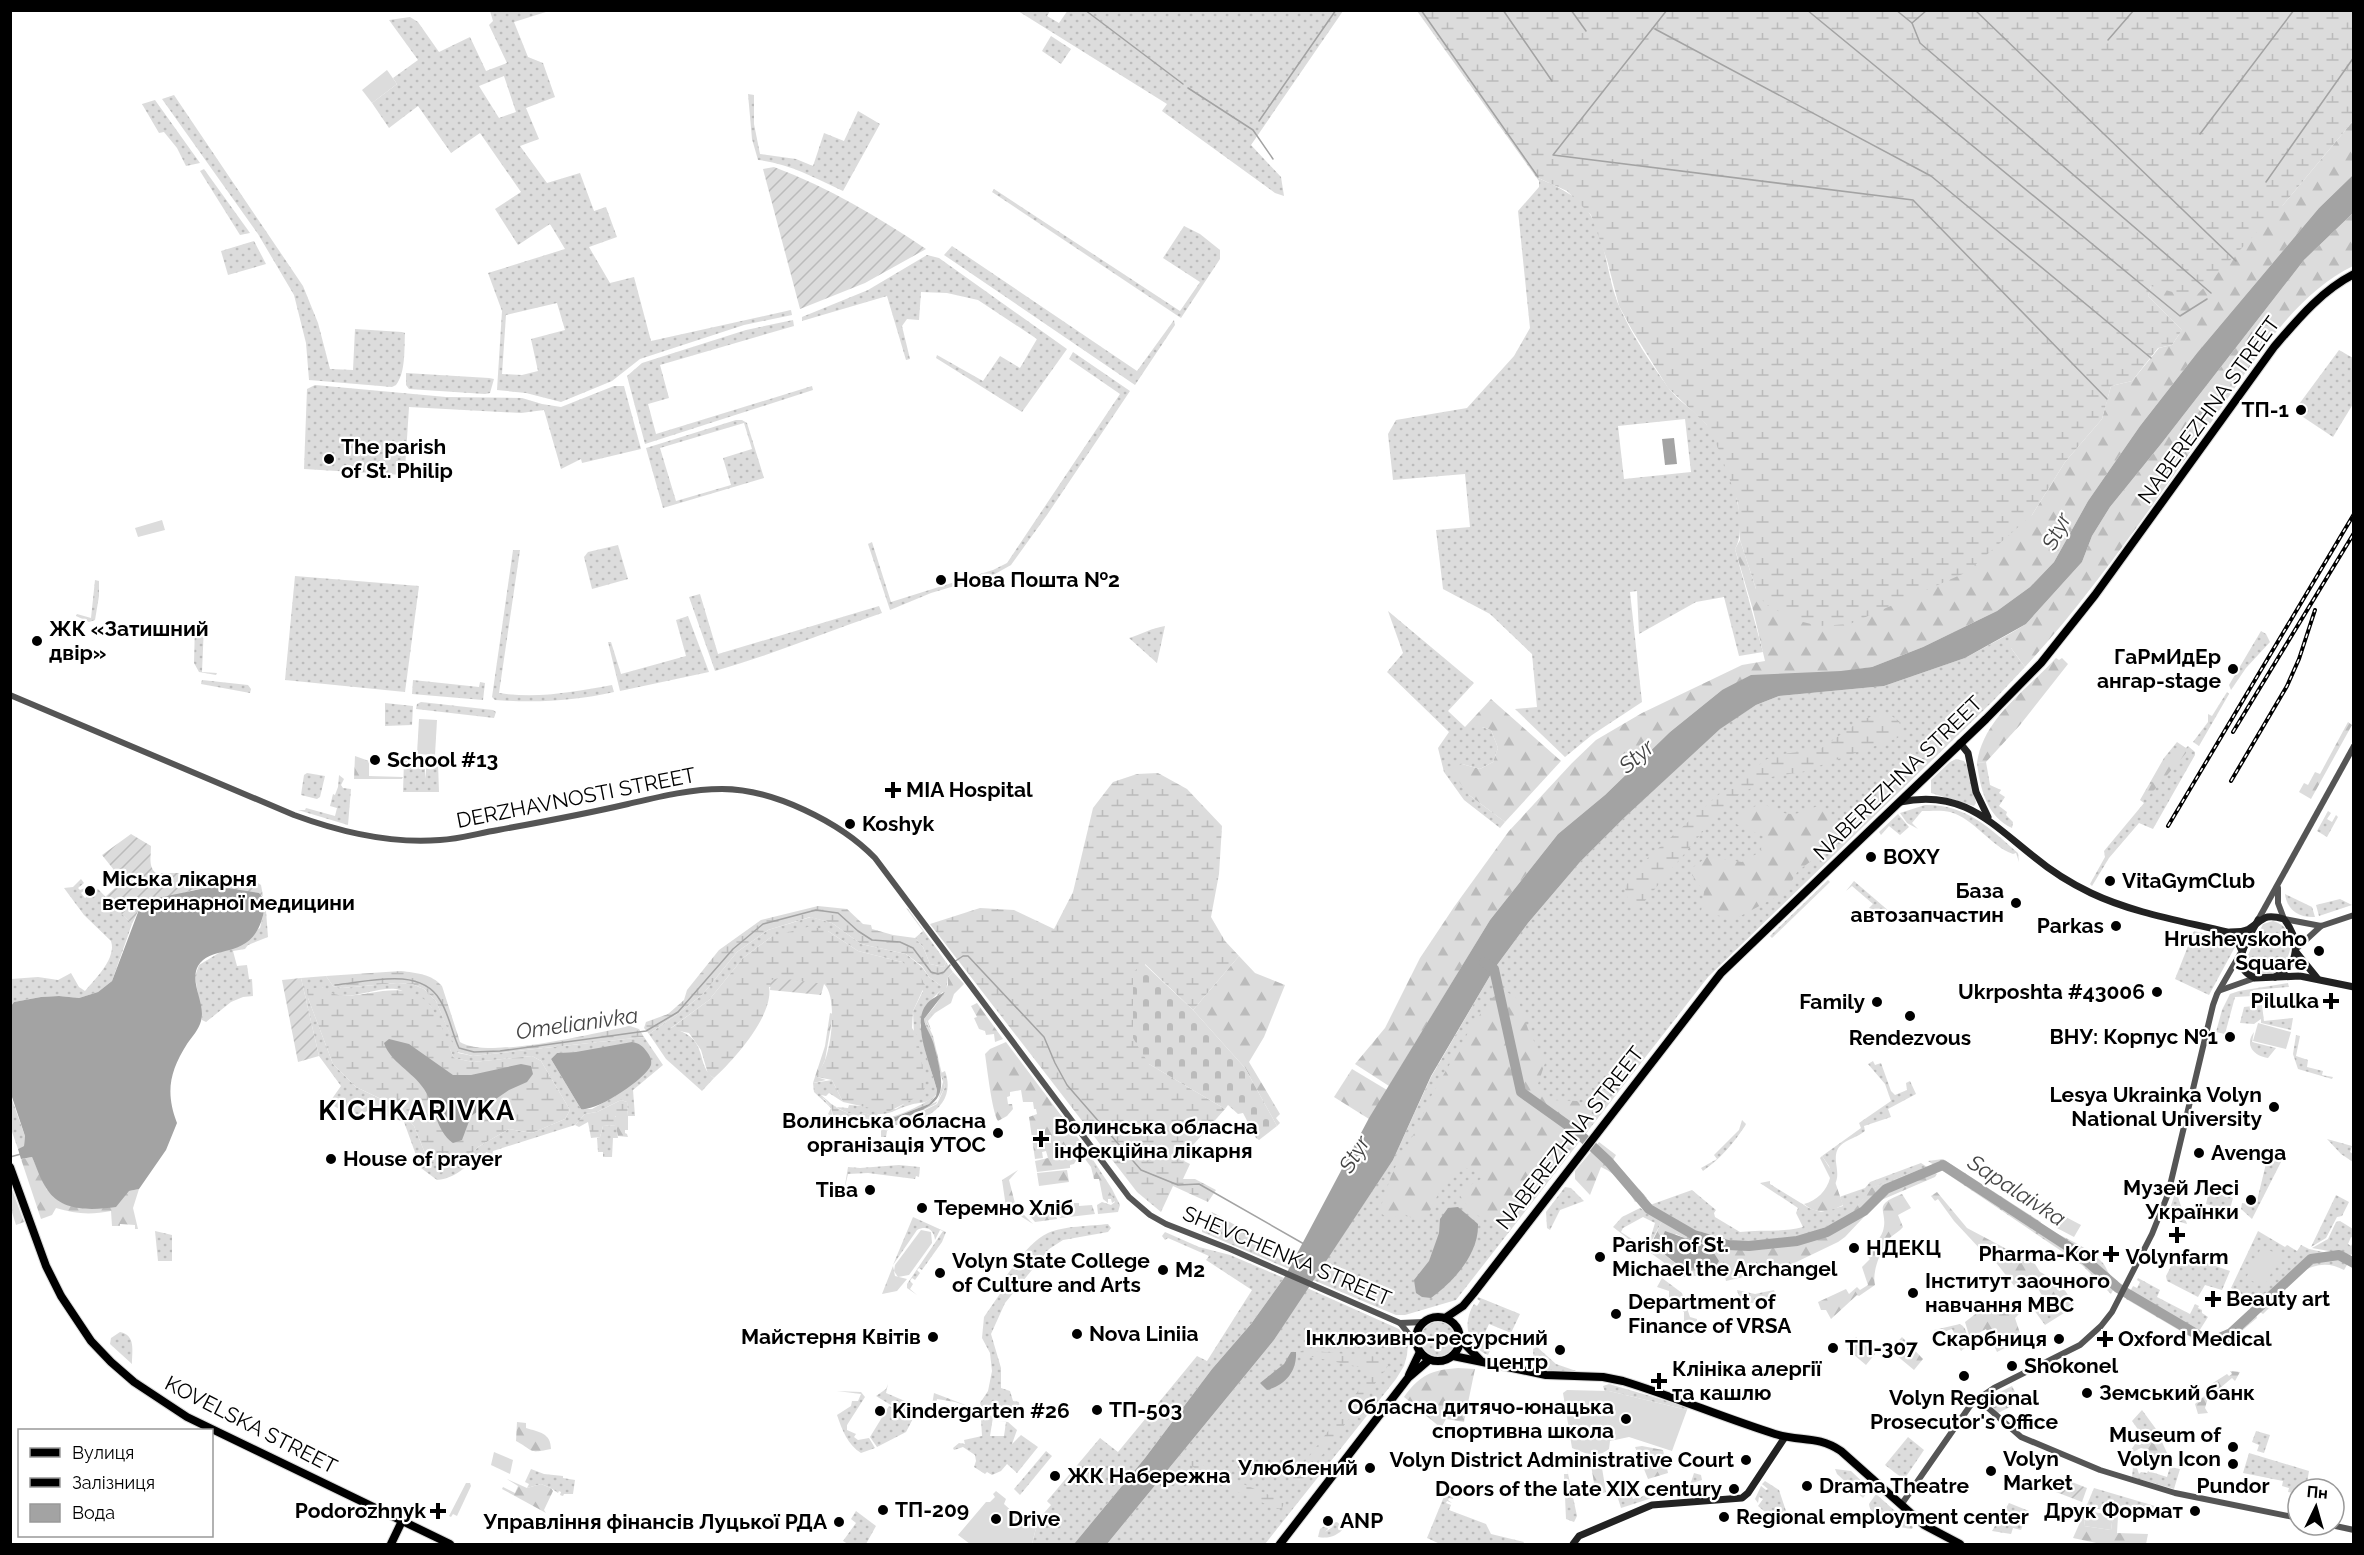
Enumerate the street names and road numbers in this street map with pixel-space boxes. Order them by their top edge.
street label: NABEREZHNA STREET [2132,311,2285,508]
street label: NABEREZHNA STREET [1808,690,1987,865]
street label: DERZHAVNOSTI STREET [454,762,698,833]
street label: NABEREZHNA STREET [1490,1041,1649,1234]
street label: SHEVCHENKA STREET [1179,1200,1395,1311]
street label: KOVELSKA STREET [161,1370,342,1479]

